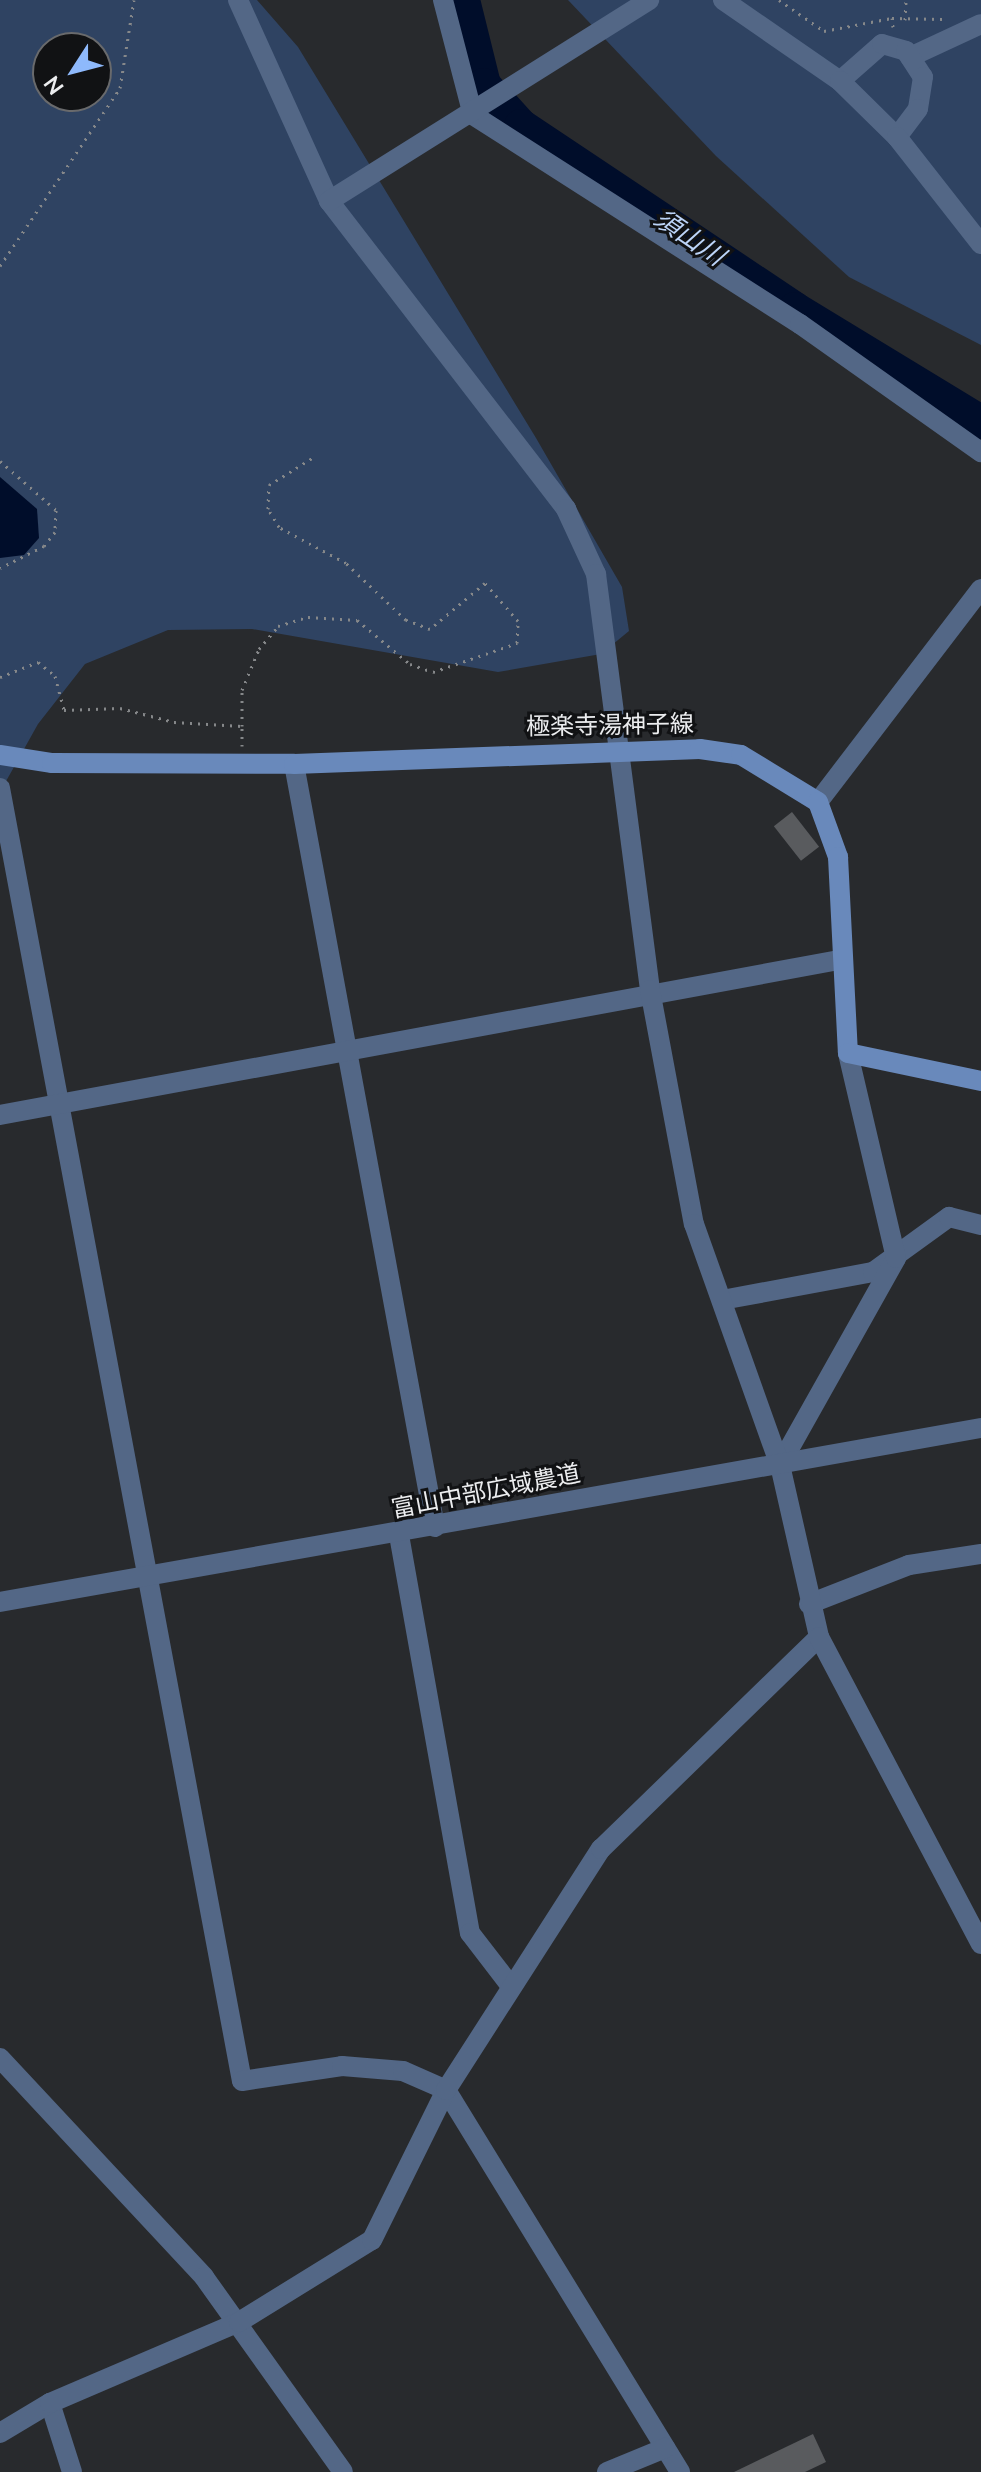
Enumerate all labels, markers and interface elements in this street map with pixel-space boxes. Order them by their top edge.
north arrow [32,32,112,112]
text: N [37,69,71,100]
water label: 須山川 [648,203,730,273]
street label: 極楽寺湯神子線 [526,710,694,742]
street label: 富山中部広域農道 [389,1460,583,1524]

